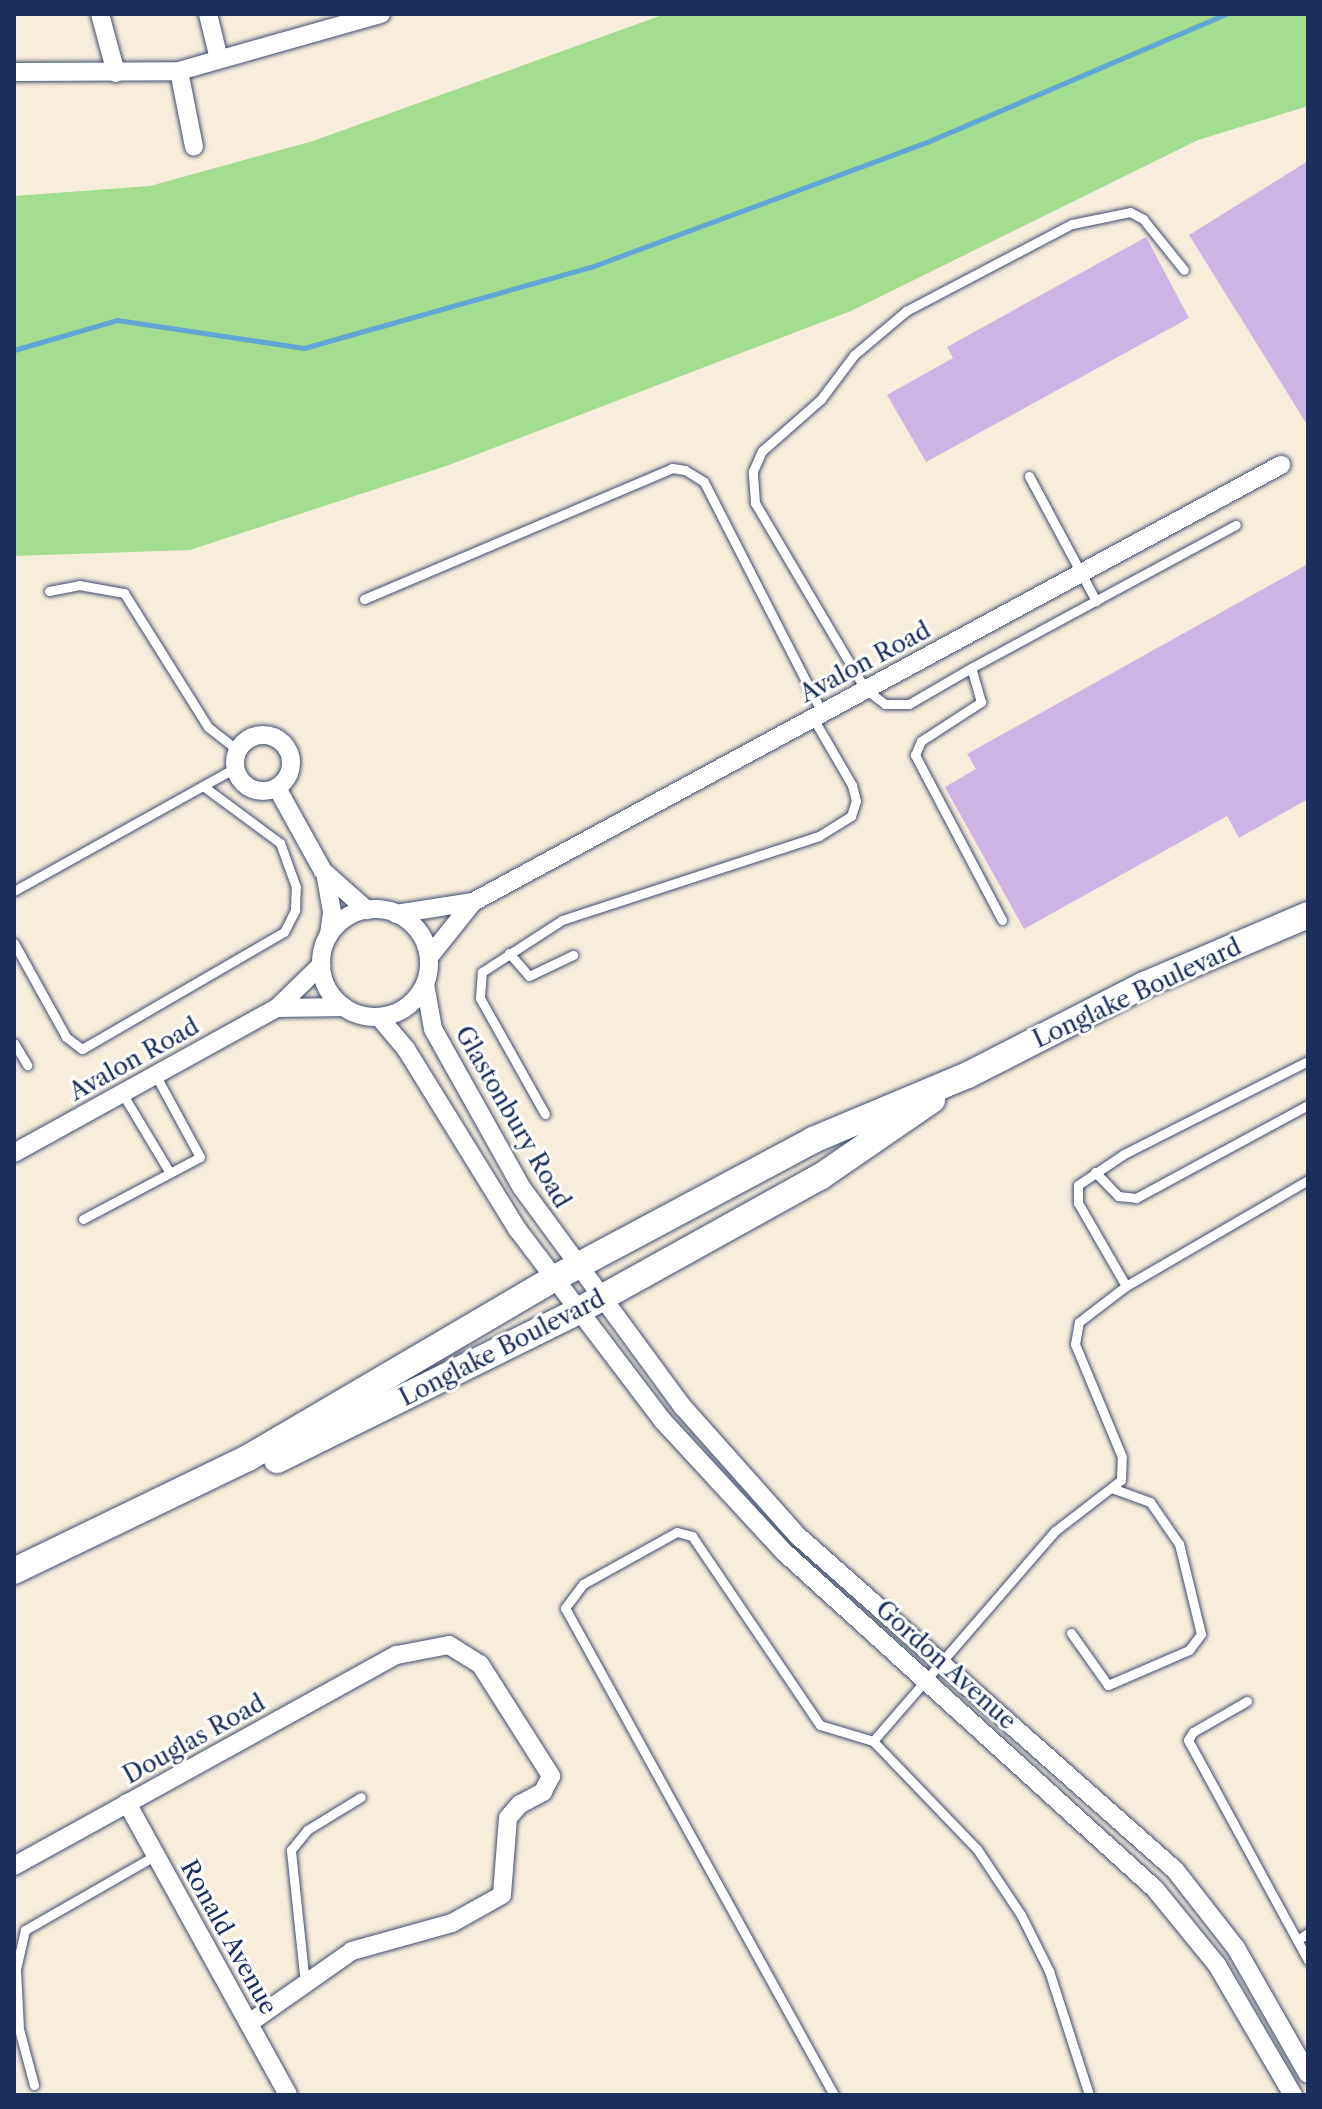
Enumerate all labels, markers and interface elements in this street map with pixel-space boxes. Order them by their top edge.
street label: Avalon Road [795,616,935,708]
street label: Longlake Boulevard [1028,932,1246,1054]
street label: Avalon Road [64,1012,204,1106]
street label: Glastonbury Road [449,1021,577,1213]
street label: Longlake Boulevard [395,1284,609,1412]
street label: Gordon Avenue [870,1594,1022,1736]
street label: Douglas Road [118,1688,270,1790]
street label: Ronald Avenue [174,1854,284,2020]

